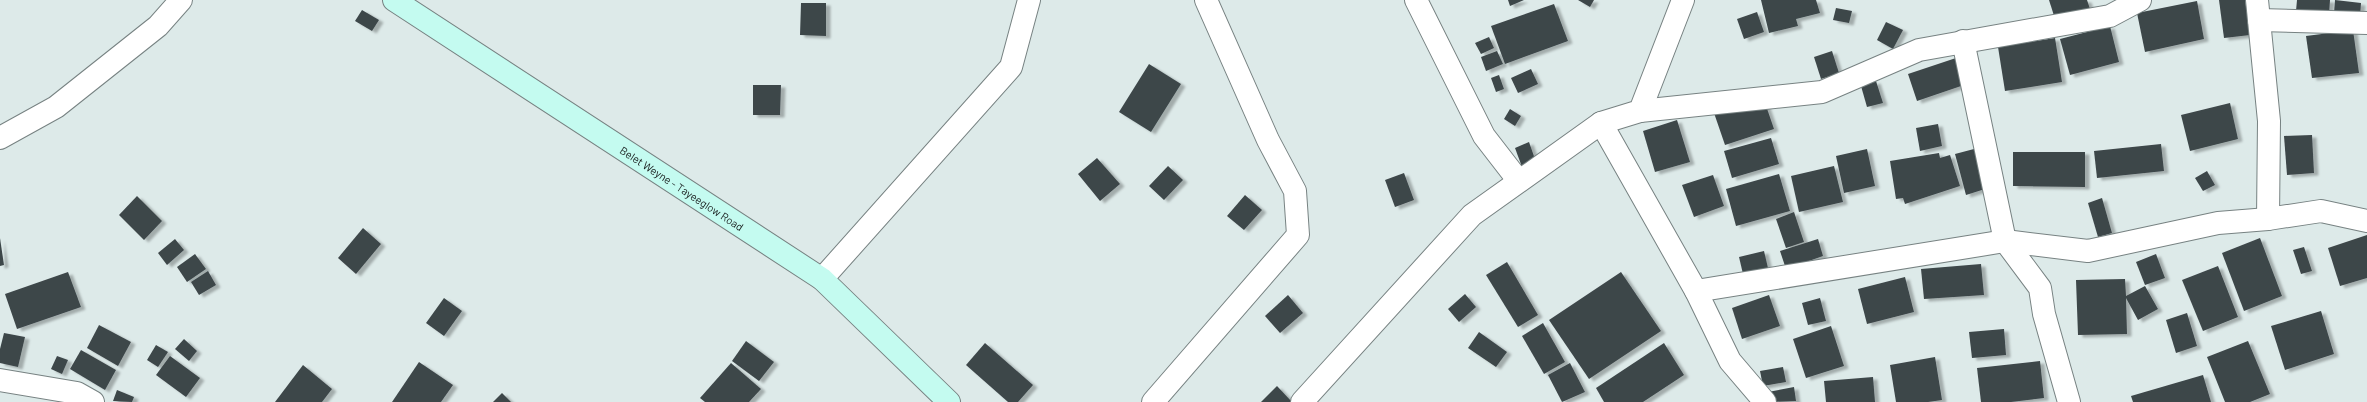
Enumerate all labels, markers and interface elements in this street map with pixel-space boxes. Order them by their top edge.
street label: Belet Weyne - Tayeeglow Road [618,143,746,233]

